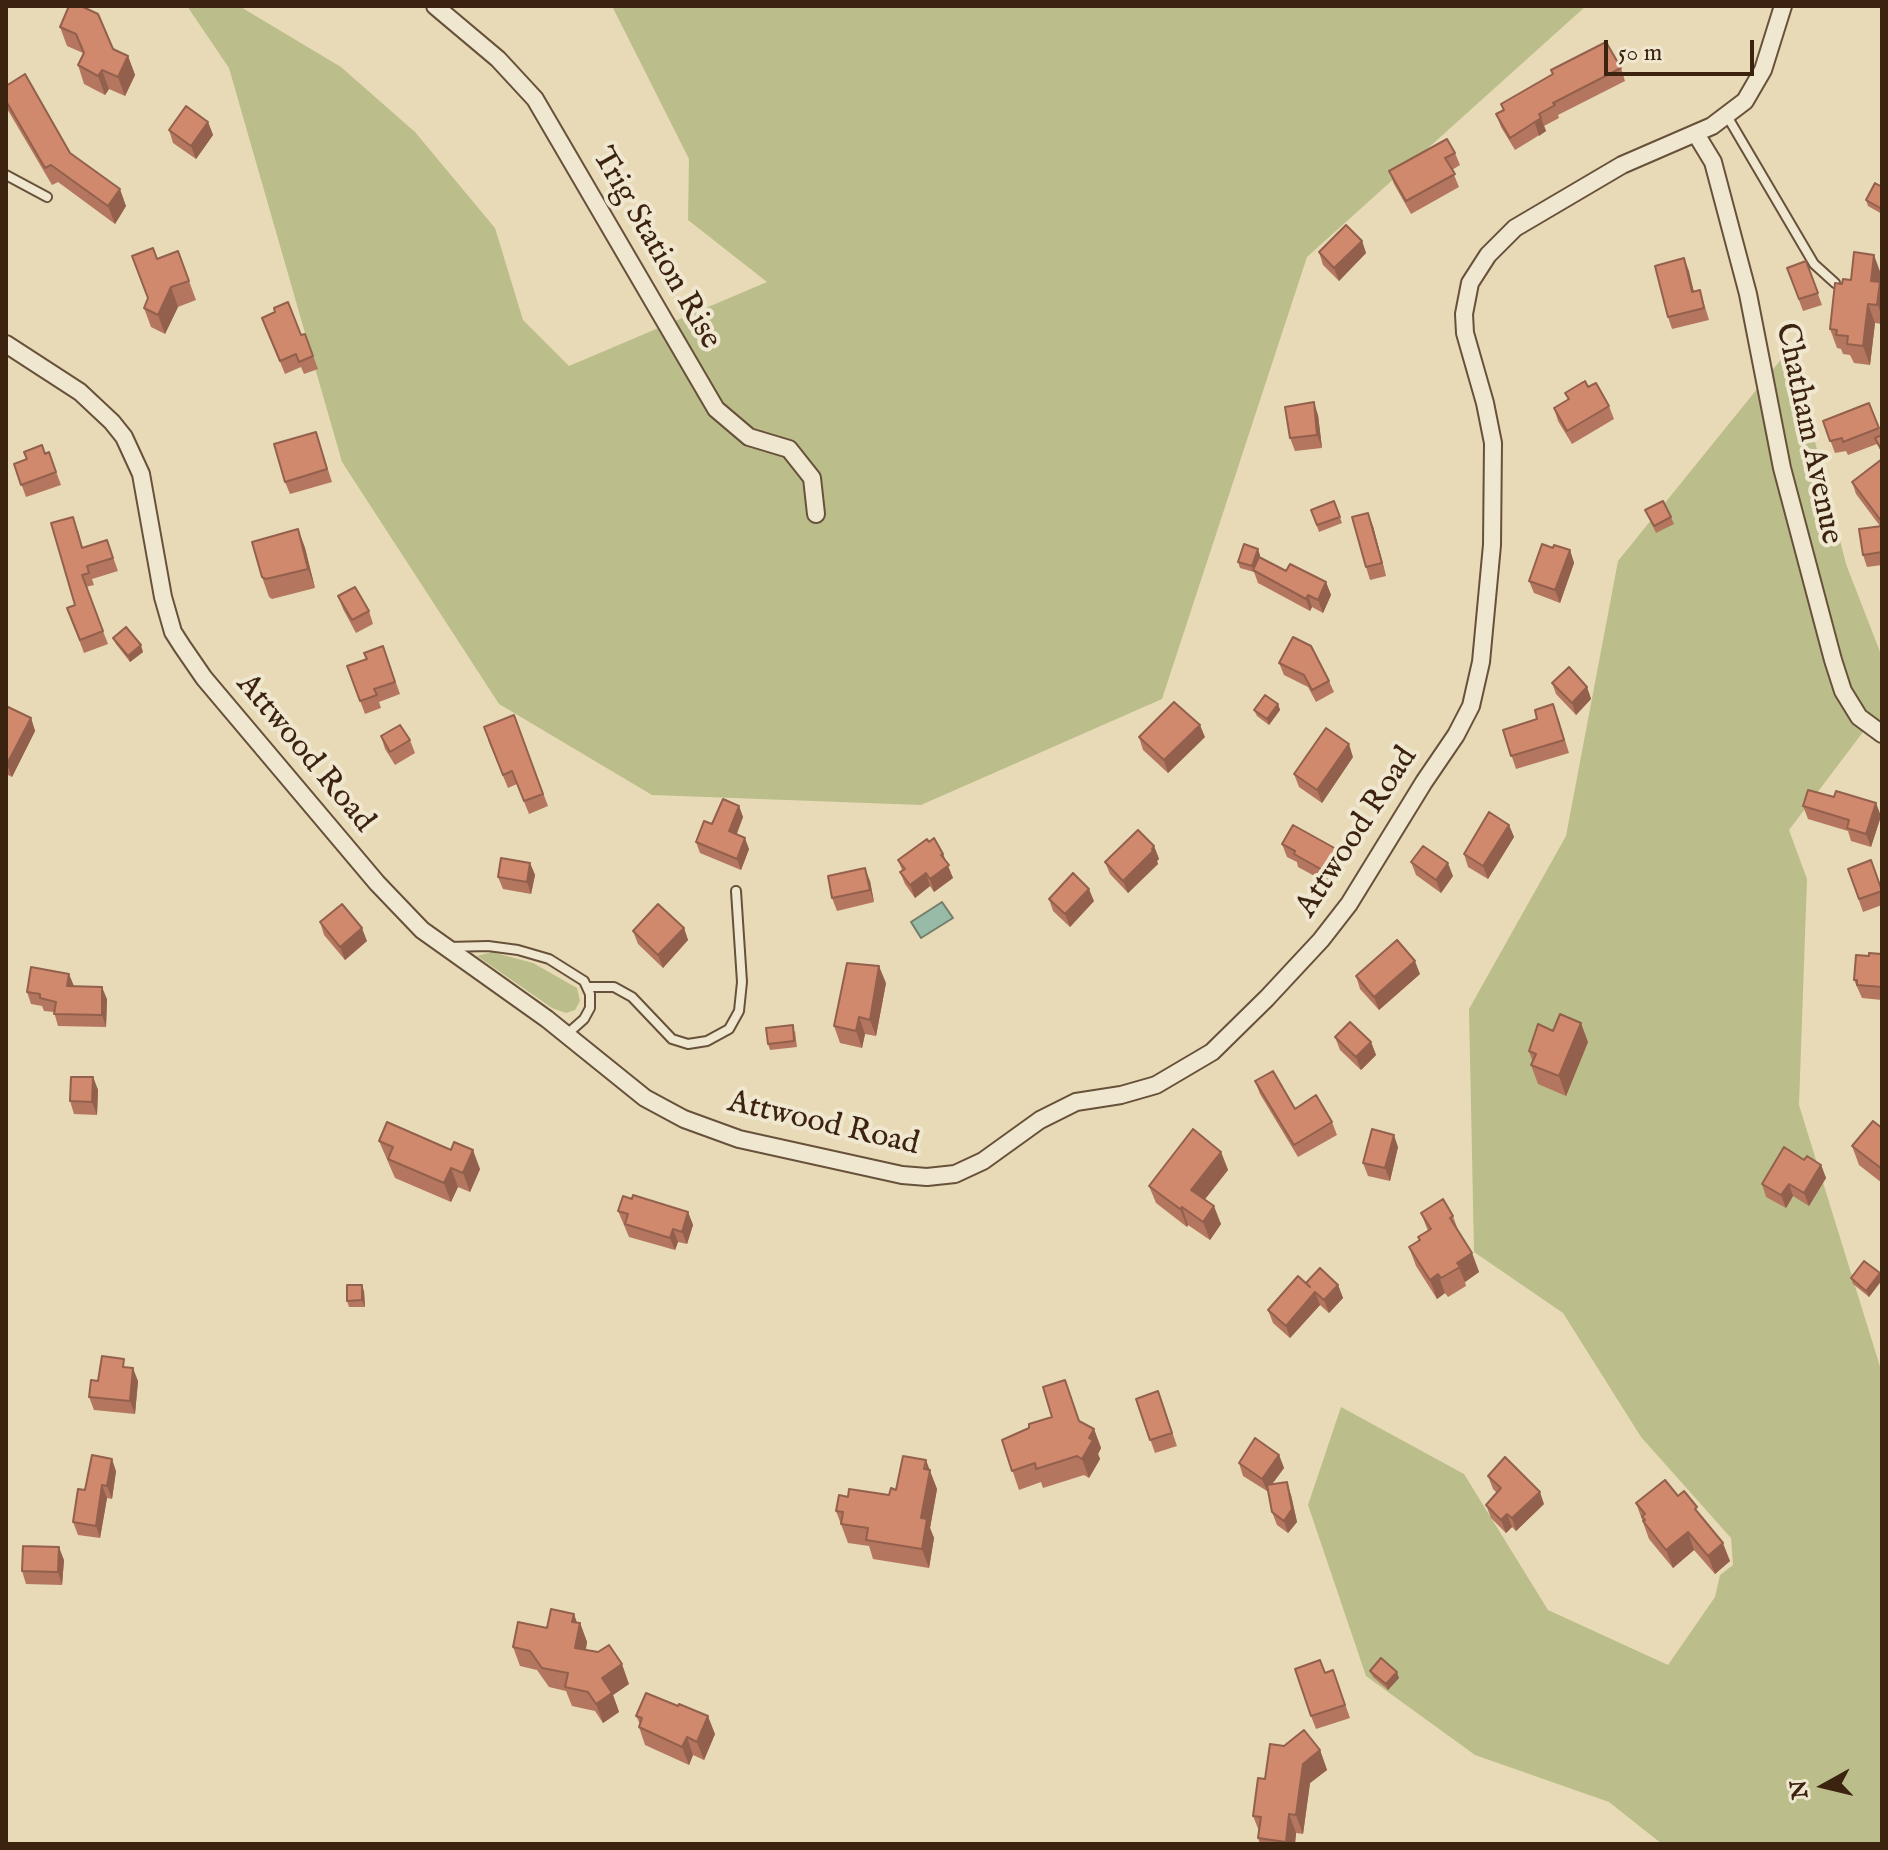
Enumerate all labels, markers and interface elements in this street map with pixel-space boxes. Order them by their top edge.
scale bar [1608,24,1758,74]
text: 50 m [1618,38,1662,69]
street label: Trig Station Rise [582,142,728,356]
street label: Chatham Avenue [1765,320,1849,548]
street label: Attwood Road [227,667,381,841]
street label: Attwood Road [1289,741,1427,925]
street label: Attwood Road [724,1084,922,1166]
north arrow [1784,1746,1864,1826]
text: N [1785,1778,1815,1801]

